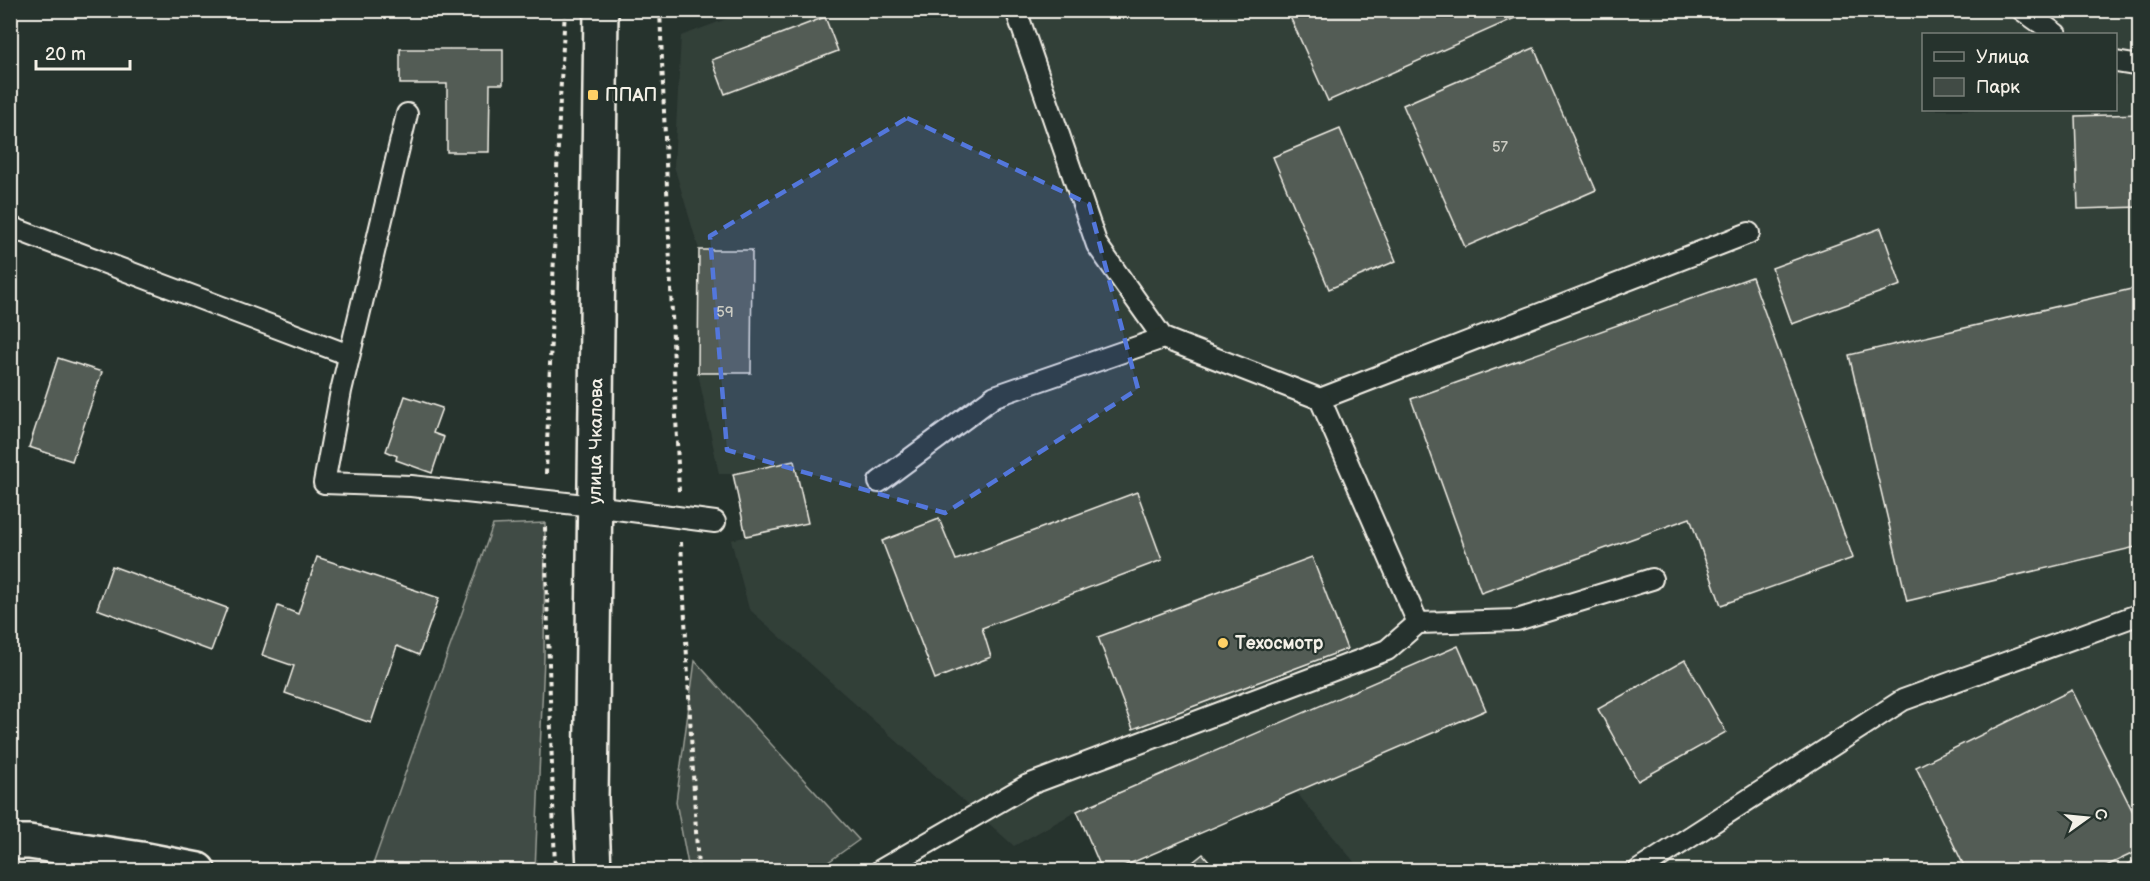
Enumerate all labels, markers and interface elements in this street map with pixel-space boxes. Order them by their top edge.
scale bar [36,33,130,71]
legend [1922,33,2117,111]
text: 20 m [45,44,86,65]
text: Улица [1976,47,2030,68]
text: Парк [1976,77,2020,98]
place label: ППАП [605,85,657,106]
marker: ППАП [586,88,600,102]
house number: 57 [1492,138,1509,157]
house number: 59 [716,303,734,322]
street label: улица Чкалова [584,377,607,504]
place label: Техосмотр [1235,633,1324,654]
marker: Техосмотр [1216,636,1230,650]
north arrow [2057,788,2117,848]
text: С [2089,807,2111,822]

